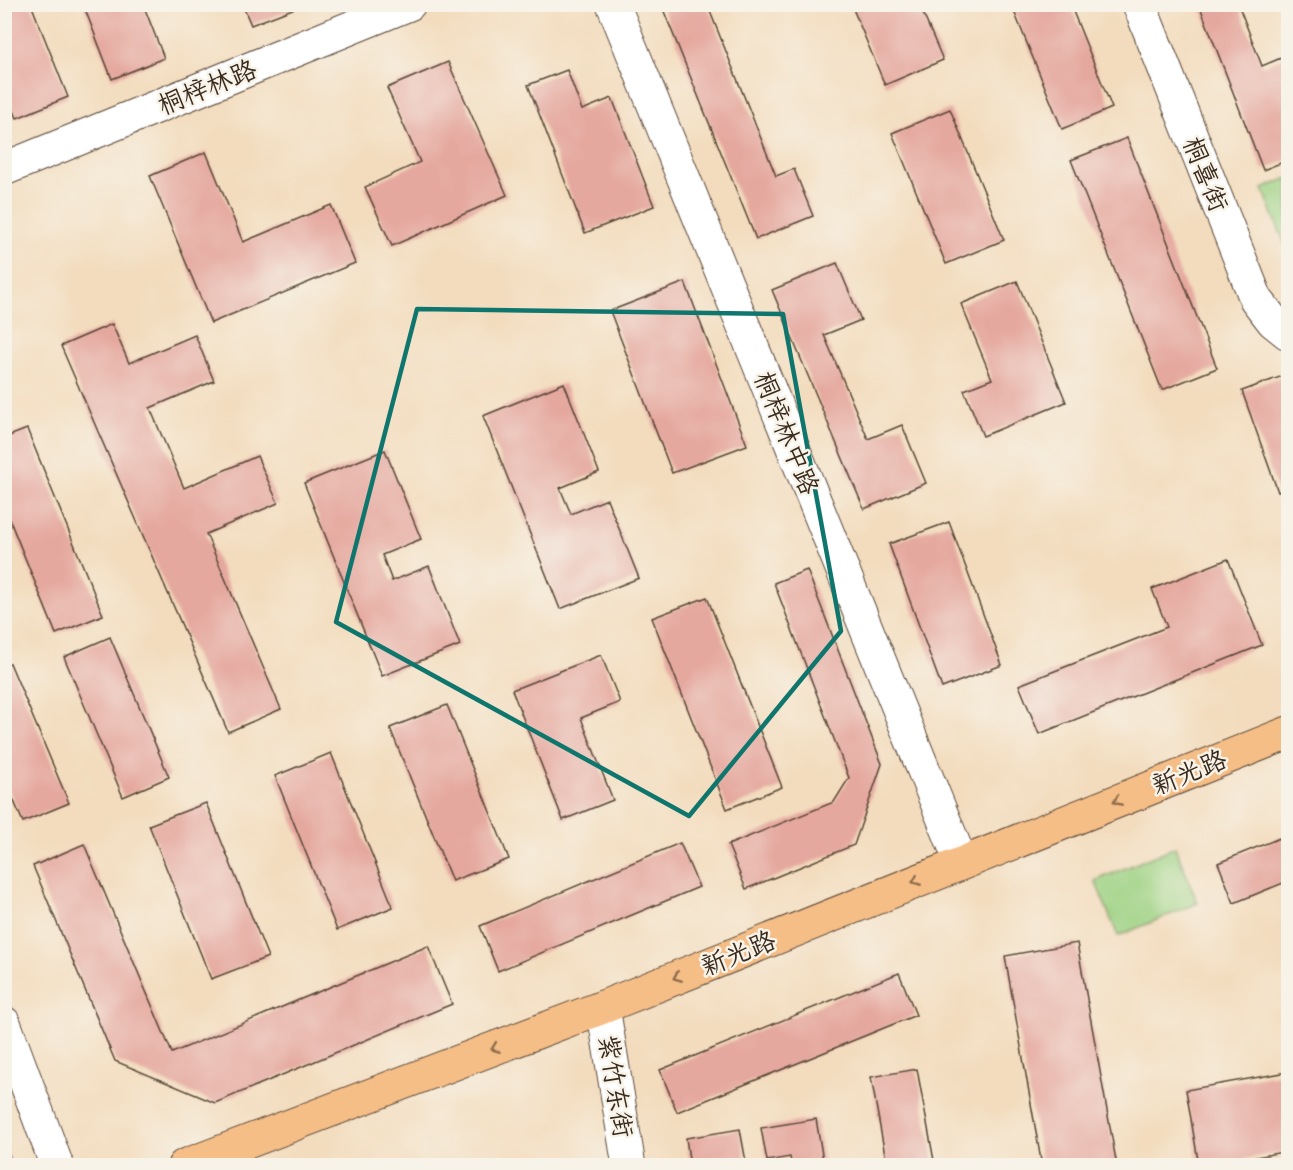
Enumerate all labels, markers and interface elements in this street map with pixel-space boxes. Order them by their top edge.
street label: 桐梓林路 [153,53,261,121]
street label: 桐喜街 [1177,132,1235,216]
street label: 桐梓林中路 [748,367,826,499]
street label: 新光路 [1147,743,1231,801]
one-way arrow [1112,794,1123,806]
one-way arrow [912,874,923,886]
street label: 新光路 [696,924,780,982]
one-way arrow [672,970,683,982]
street label: 紫竹东街 [592,1032,640,1140]
one-way arrow [491,1041,502,1053]

